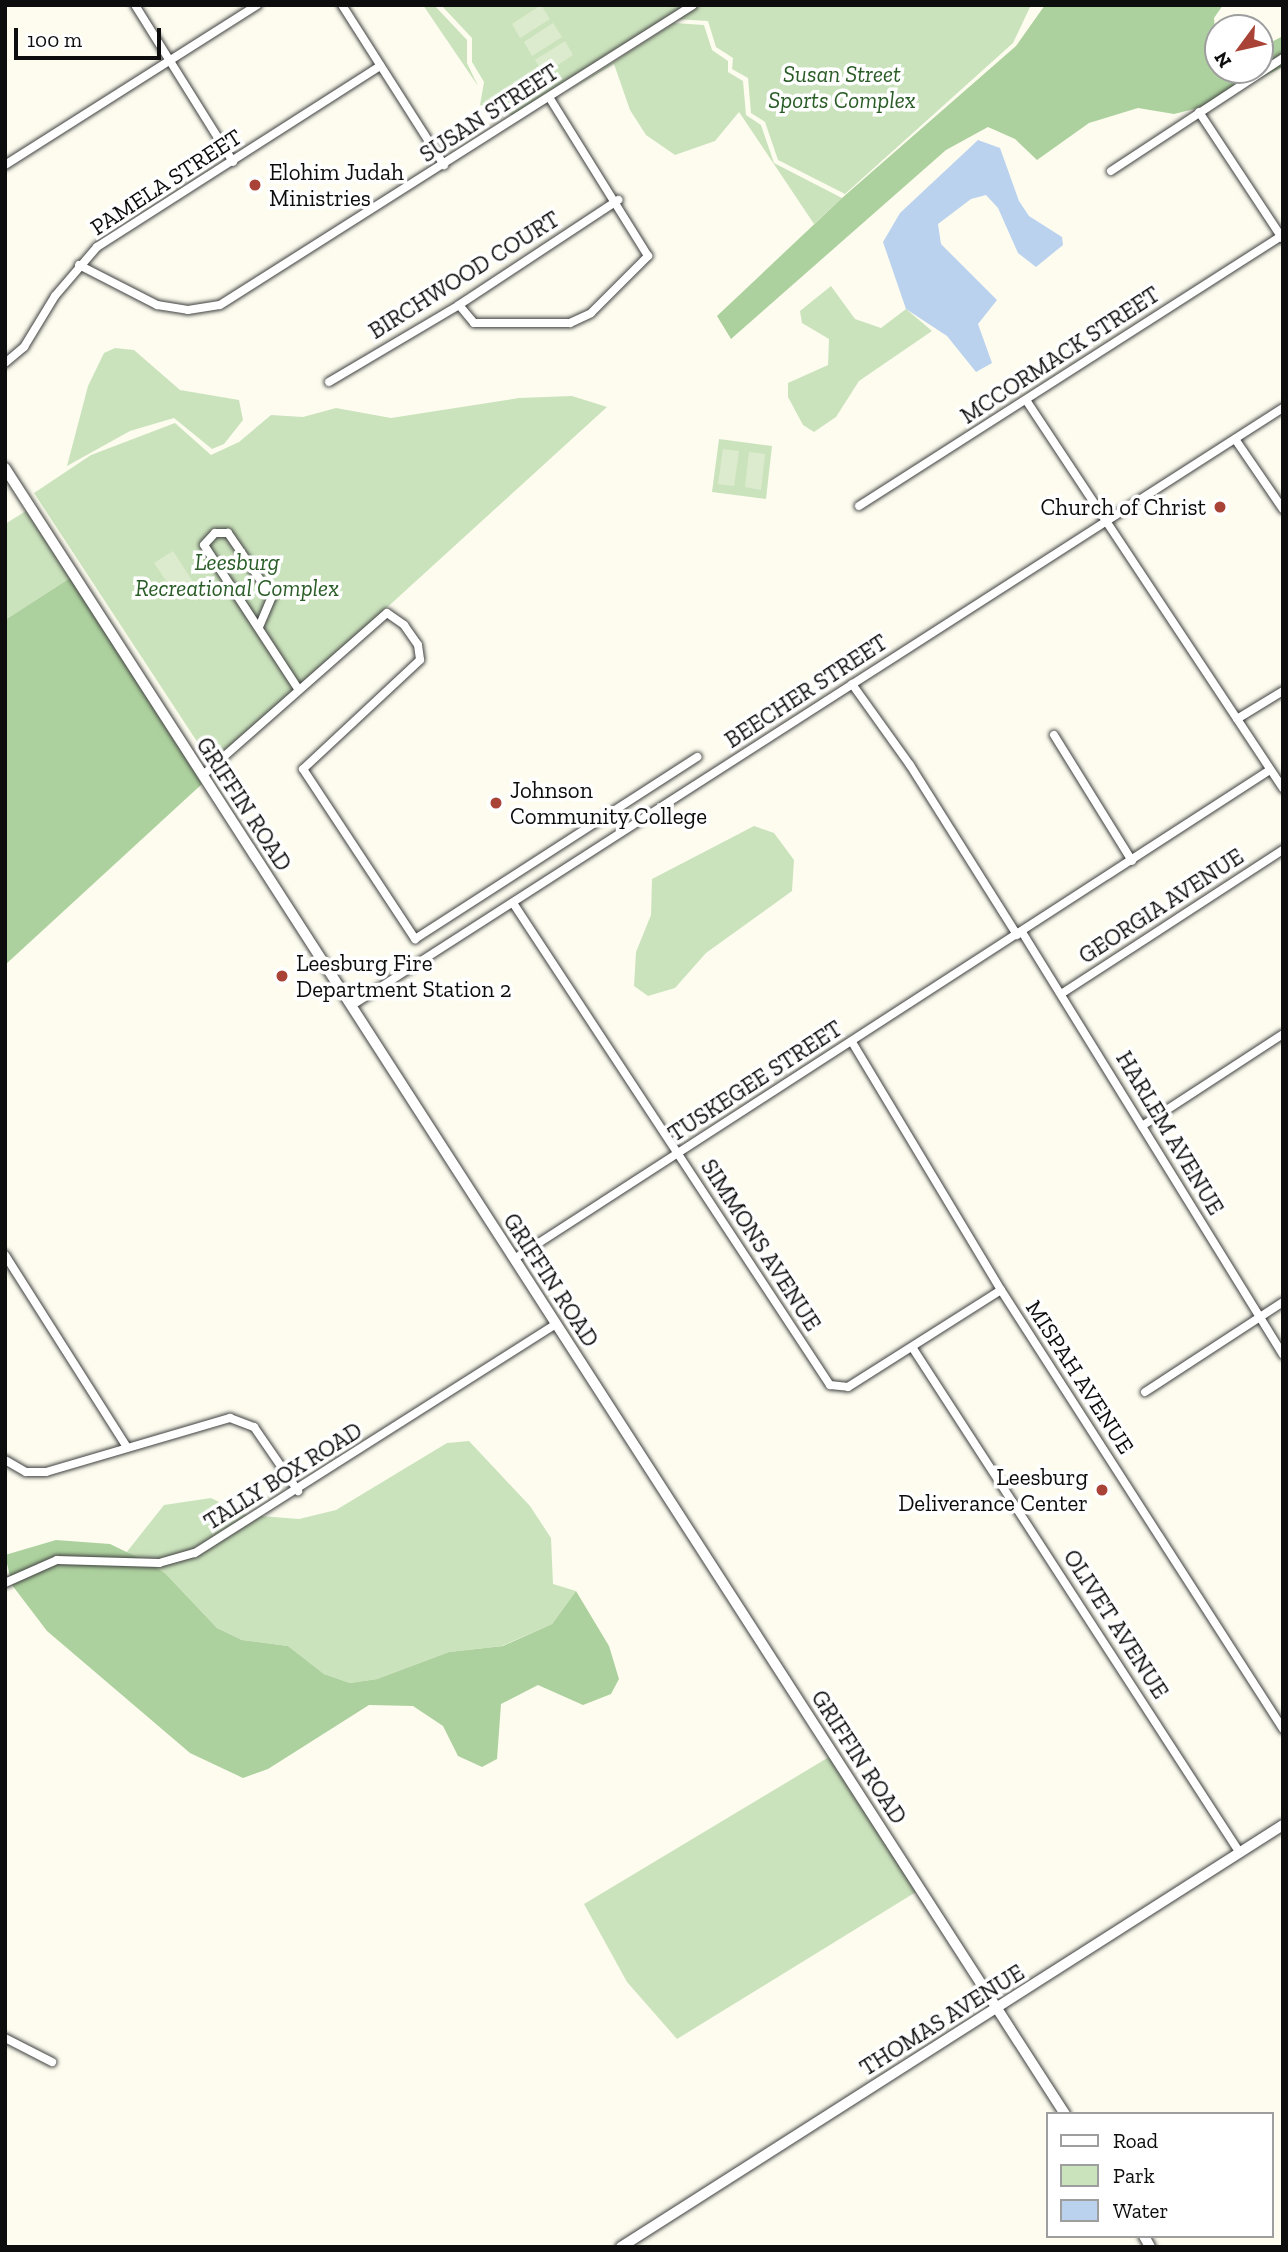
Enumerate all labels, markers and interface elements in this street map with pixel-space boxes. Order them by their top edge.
scale bar [18,14,164,58]
north arrow [1204,14,1274,84]
text: 100 m [27,27,82,52]
text: N [1209,47,1236,72]
street label: SUSAN STREET [415,58,563,168]
park label: Susan Street Sports Complex [768,60,916,114]
street label: PAMELA STREET [85,123,247,241]
place label: Elohim Judah Ministries [269,158,404,212]
marker: Elohim Judah Ministries [247,177,263,193]
street label: BIRCHWOOD COURT [364,205,564,345]
street label: MCCORMACK STREET [955,280,1165,430]
place label: Church of Christ [1040,493,1206,521]
marker: Church of Christ [1212,499,1228,515]
park label: Leesburg Recreational Complex [135,548,339,602]
street label: BEECHER STREET [720,628,892,754]
street label: GRIFFIN ROAD [190,732,298,876]
place label: Johnson Community College [510,776,708,830]
marker: Johnson Community College [488,795,504,811]
street label: GEORGIA AVENUE [1073,842,1249,970]
place label: Leesburg Fire Department Station 2 [296,949,511,1003]
marker: Leesburg Fire Department Station 2 [274,968,290,984]
street label: TUSKEGEE STREET [663,1015,847,1147]
street label: HARLEM AVENUE [1110,1046,1230,1220]
street label: SIMMONS AVENUE [695,1154,827,1336]
street label: GRIFFIN ROAD [497,1208,605,1352]
street label: MISPAH AVENUE [1020,1295,1140,1459]
street label: TALLY BOX ROAD [198,1416,368,1536]
place label: Leesburg Deliverance Center [898,1463,1088,1517]
marker: Leesburg Deliverance Center [1094,1482,1110,1498]
street label: OLIVET AVENUE [1057,1544,1175,1704]
street label: GRIFFIN ROAD [805,1685,913,1829]
street label: THOMAS AVENUE [854,1958,1030,2082]
legend [1046,2112,1274,2238]
text: Road [1113,2128,1158,2153]
text: Park [1113,2163,1155,2188]
text: Water [1113,2198,1168,2223]

